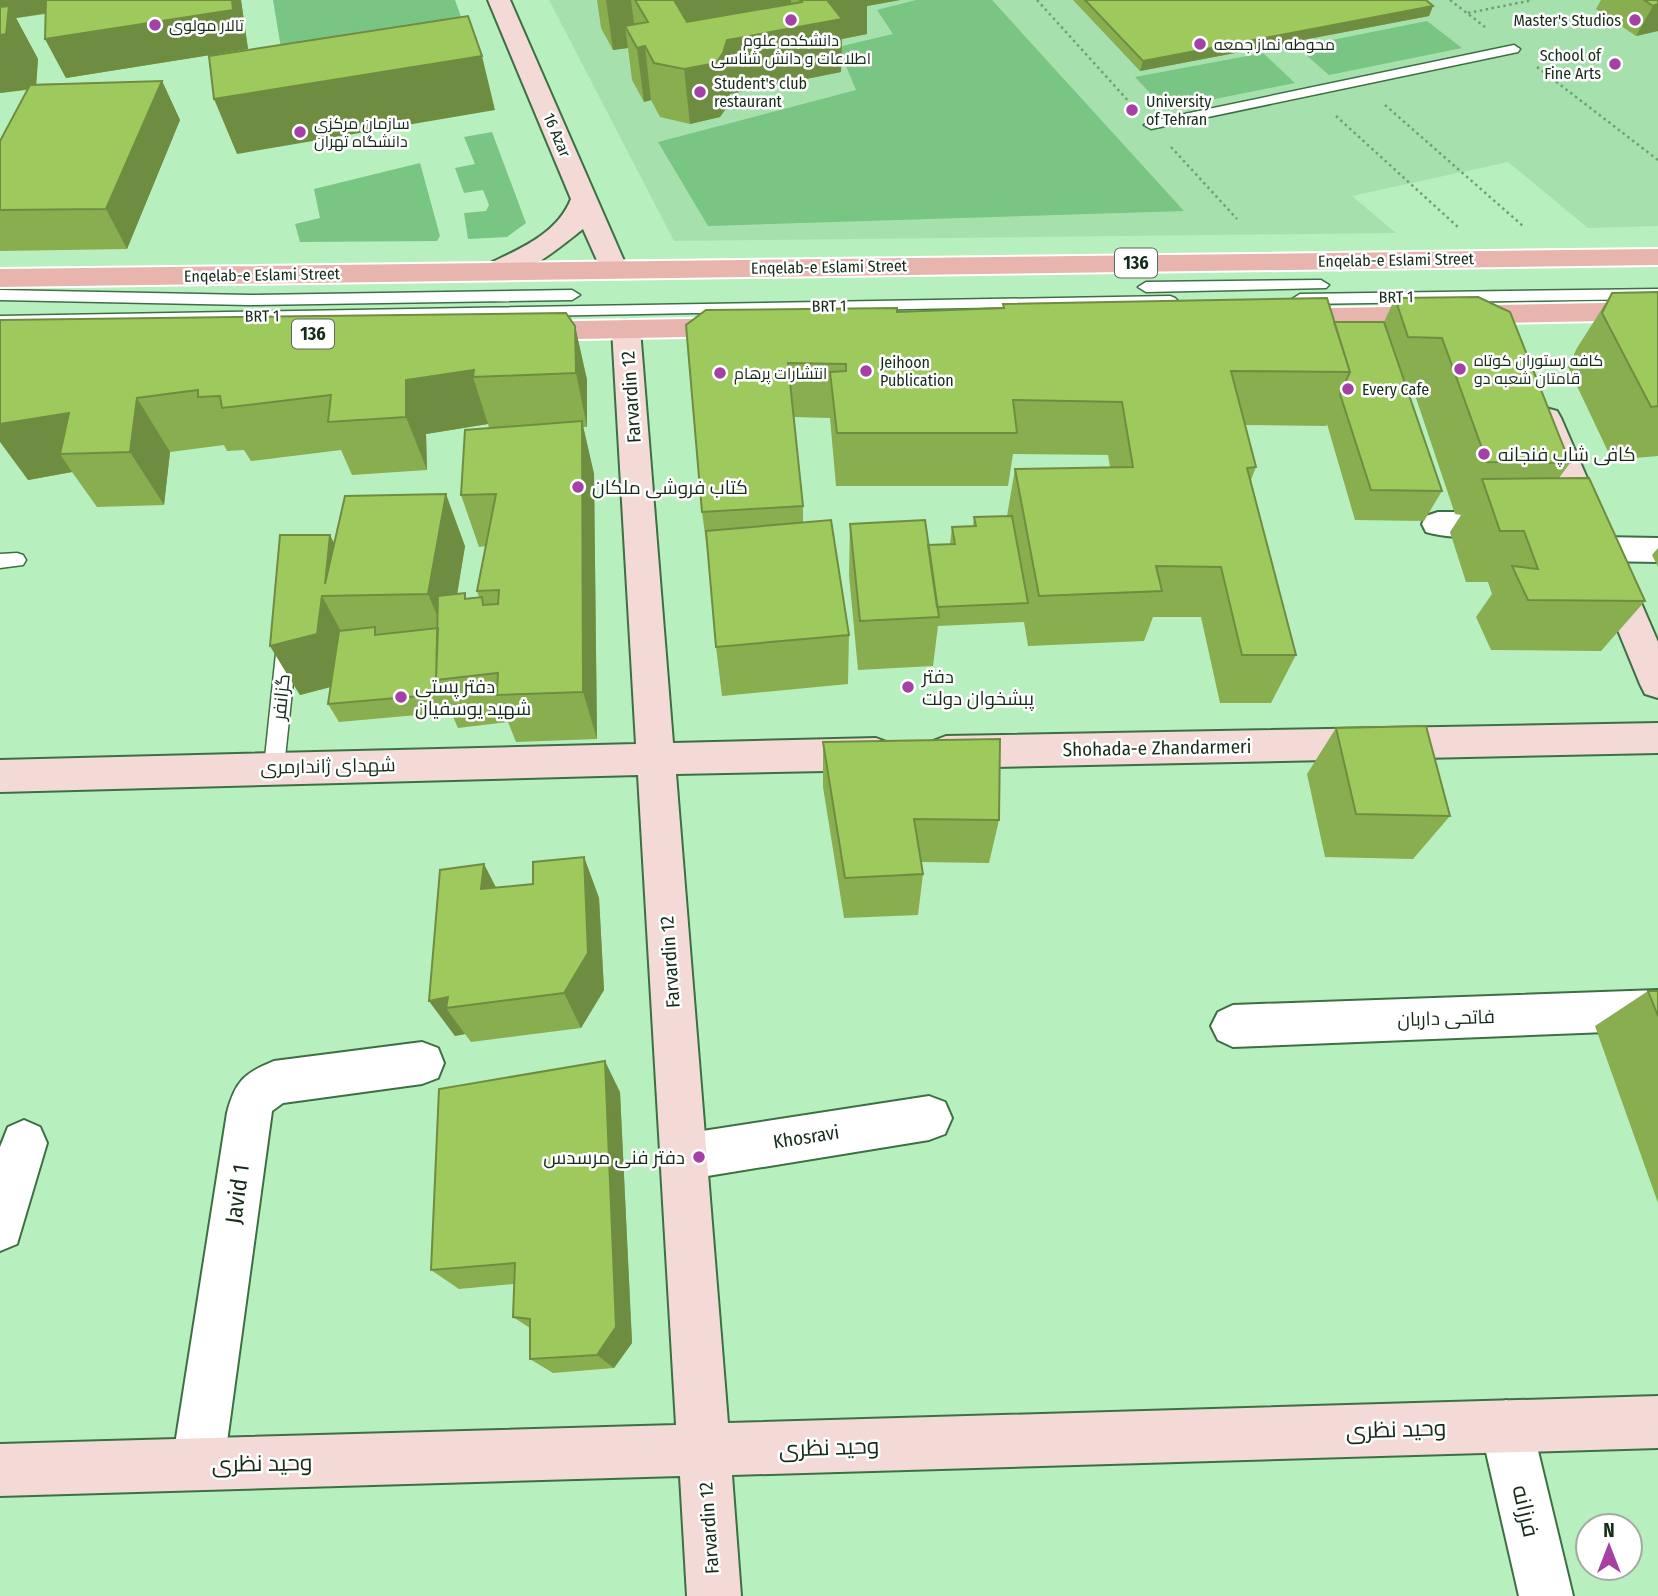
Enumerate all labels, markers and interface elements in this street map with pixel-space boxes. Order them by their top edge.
place label: Master's Studios [1513,11,1621,30]
marker: دانشکده علوم اطلاعات و دانش شناسی [783,12,799,28]
marker: Master's Studios [1627,12,1643,28]
place label: تالار مولوی [169,16,244,36]
marker: تالار مولوی [147,17,163,33]
place label: دانشکده علوم اطلاعات و دانش شناسی [711,31,871,69]
place label: محوطه نماز جمعه [1214,35,1335,54]
marker: محوطه نماز جمعه [1192,36,1208,52]
place label: School of Fine Arts [1540,46,1602,83]
marker: School of Fine Arts [1607,56,1623,72]
place label: Student's club restaurant [714,74,807,111]
marker: Student's club restaurant [692,84,708,100]
place label: University of Tehran [1146,92,1212,129]
marker: University of Tehran [1124,102,1140,118]
street label: 16 Azar [539,110,575,160]
place label: سازمان مرکزی دانشگاه تهران [314,114,410,152]
marker: سازمان مرکزی دانشگاه تهران [292,124,308,140]
road number: 136 [1115,248,1157,278]
street label: Enqelab-e Eslami Street [1318,249,1475,271]
street label: Enqelab-e Eslami Street [751,256,908,278]
street label: Enqelab-e Eslami Street [184,264,341,286]
street label: BRT 1 [1379,287,1413,307]
street label: BRT 1 [812,296,846,316]
street label: BRT 1 [245,306,279,326]
road number: 136 [292,320,334,348]
street label: Farvardin 12 [616,350,646,444]
place label: کافه رستوران کوتاه قامتان شعبه دو [1474,351,1603,389]
place label: Jeihoon Publication [880,353,954,390]
marker: کافه رستوران کوتاه قامتان شعبه دو [1452,361,1468,377]
marker: Jeihoon Publication [858,363,874,379]
place label: انتشارات پرهام [734,364,827,385]
marker: انتشارات پرهام [712,365,728,381]
place label: Every Cafe [1362,380,1429,399]
marker: Every Cafe [1340,381,1356,397]
place label: کافی شاپ فنجانه [1498,443,1636,467]
marker: کافی شاپ فنجانه [1476,446,1492,462]
place label: کتاب فروشی ملکان [592,476,748,499]
marker: کتاب فروشی ملکان [570,479,586,495]
place label: دفتر پبشخوان دولت [921,665,1034,711]
street label: گزانفر [267,673,295,722]
place label: دفتر پستی شهید یوسفیان [415,675,531,720]
marker: دفتر پبشخوان دولت [900,679,916,695]
marker: دفتر پستی شهید یوسفیان [393,689,409,705]
street label: Shohada-e Zhandarmeri [1062,735,1252,761]
street label: شهدای ژاندارمری [260,753,396,779]
street label: Farvardin 12 [655,915,685,1009]
street label: فاتحی داربان [1397,1005,1495,1031]
street label: Khosravi [771,1120,841,1154]
place label: دفتر فنی مرسدس [543,1146,685,1169]
marker: دفتر فنی مرسدس [691,1149,707,1165]
street label: Javid 1 [219,1162,255,1226]
street label: وحید نظری [1345,1413,1447,1445]
street label: وحید نظری [778,1431,880,1463]
street label: وحید نظری [211,1448,313,1478]
street label: Farvardin 12 [694,1481,724,1575]
street label: فرزانه [1506,1482,1546,1540]
north arrow [1574,1512,1644,1582]
text: N [1603,1519,1615,1542]

